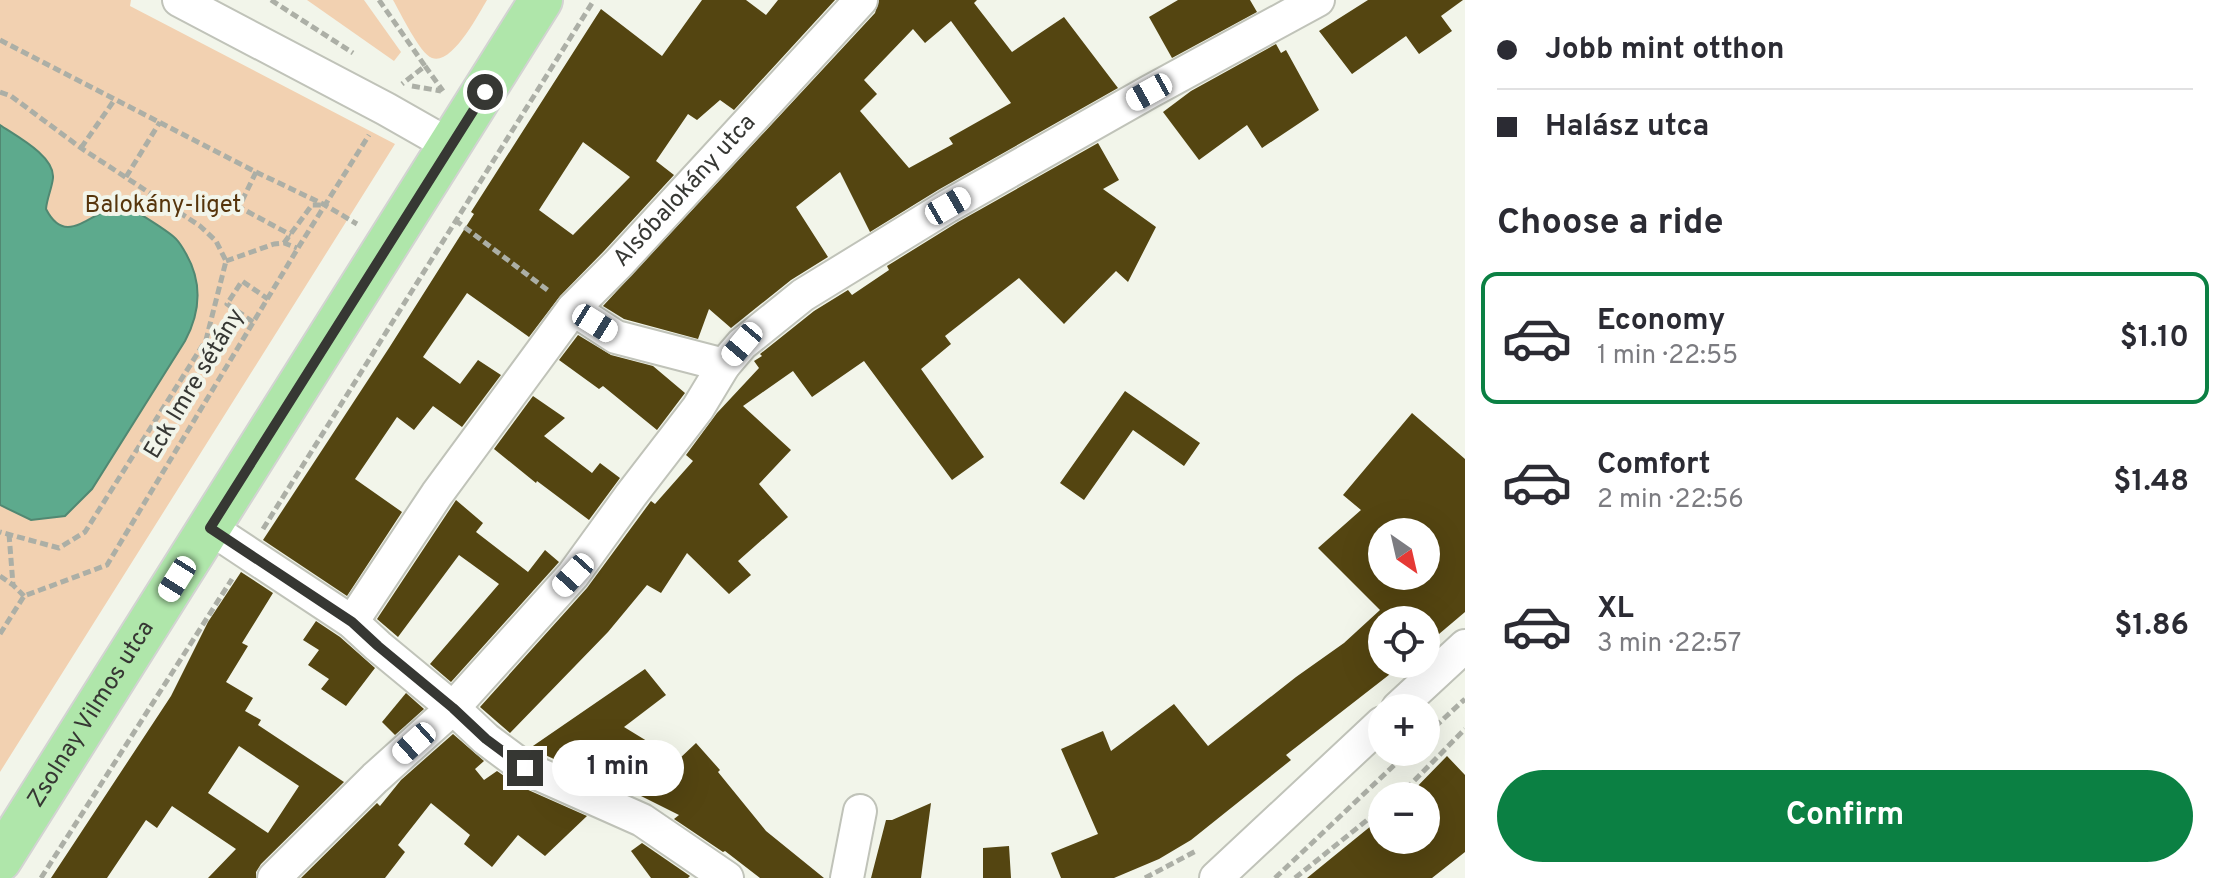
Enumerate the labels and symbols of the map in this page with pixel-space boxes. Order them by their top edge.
car [1122,70,1176,114]
route start [467,74,503,110]
street label: Alsóbalokány utca [607,108,763,274]
car [921,184,975,228]
park label: Balokány-liget [85,191,241,221]
car [568,300,622,346]
street label: Eck Imre sétány [138,303,252,465]
car [717,318,767,370]
north arrow [1368,518,1440,590]
car [548,549,598,601]
car [154,552,200,606]
street label: Zsolnay Vilmos utca [22,615,162,813]
car [388,718,440,768]
callout: 1 min [553,740,685,796]
route end [507,750,543,786]

